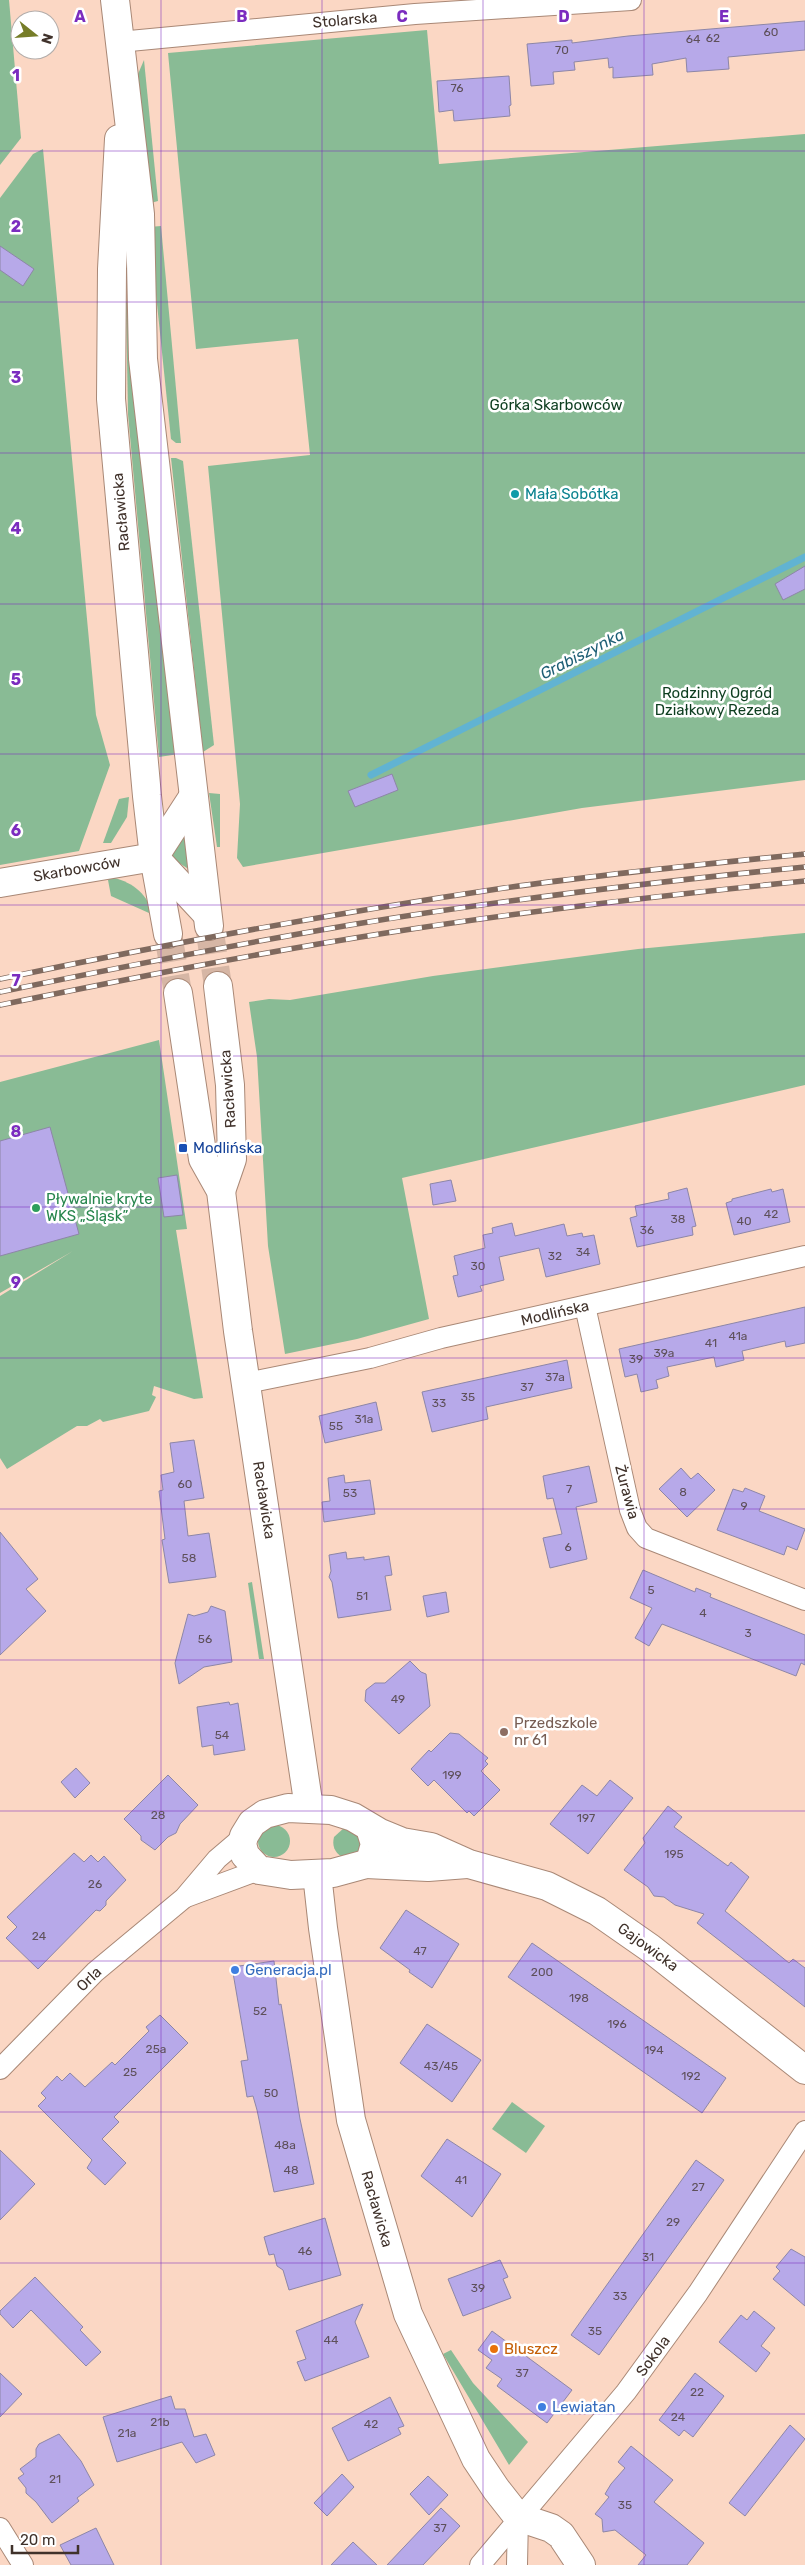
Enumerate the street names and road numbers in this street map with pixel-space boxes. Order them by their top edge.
street label: Stolarska [312,8,378,32]
street label: Racławicka [109,472,133,552]
street label: Skarbowców [32,852,122,886]
street label: Racławicka [216,1049,240,1129]
street label: Modlińska [519,1296,591,1330]
street label: Racławicka [249,1460,279,1540]
street label: Żurawia [611,1463,643,1521]
street label: Gajowicka [614,1919,682,1975]
street label: Orla [73,1963,105,1995]
street label: Racławicka [358,2169,396,2249]
street label: Sokola [632,2332,674,2380]

